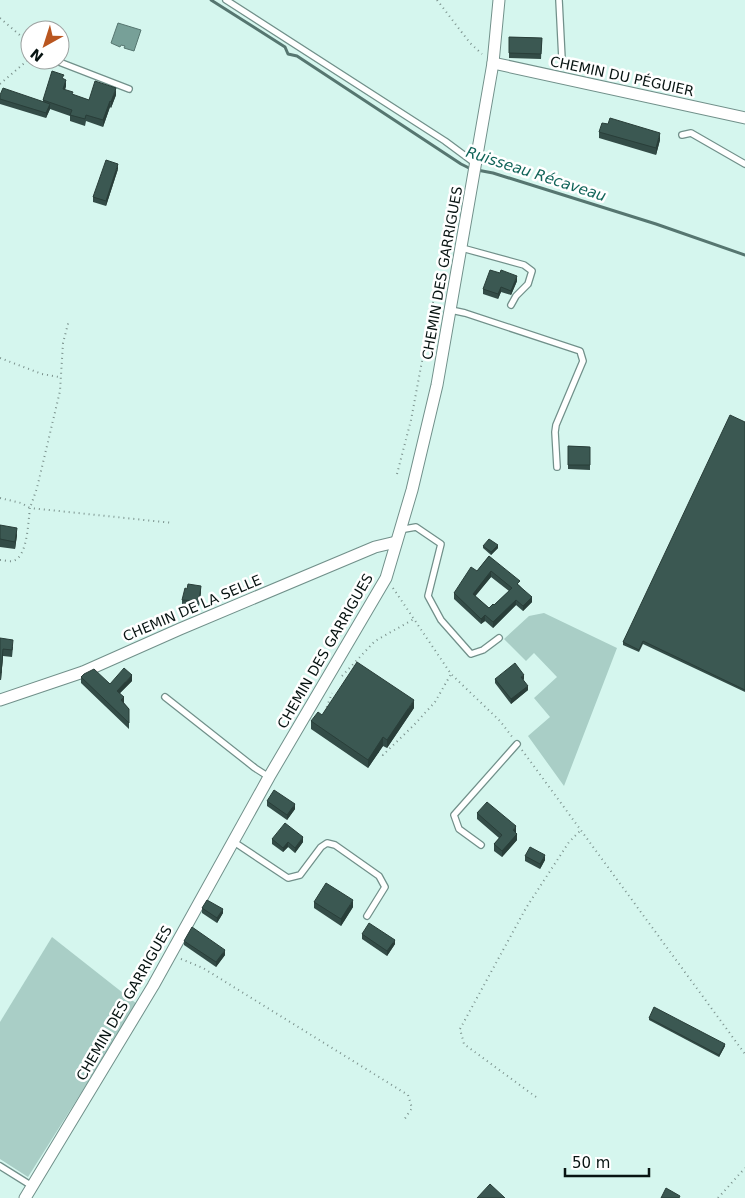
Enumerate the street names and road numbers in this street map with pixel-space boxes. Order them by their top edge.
street label: CHEMIN DU PÉGUIER [549,53,696,99]
street label: CHEMIN DES GARRIGUES [419,185,465,361]
street label: CHEMIN DES GARRIGUES [274,571,376,731]
street label: CHEMIN DE LA SELLE [120,572,264,644]
street label: CHEMIN DES GARRIGUES [73,923,175,1083]

